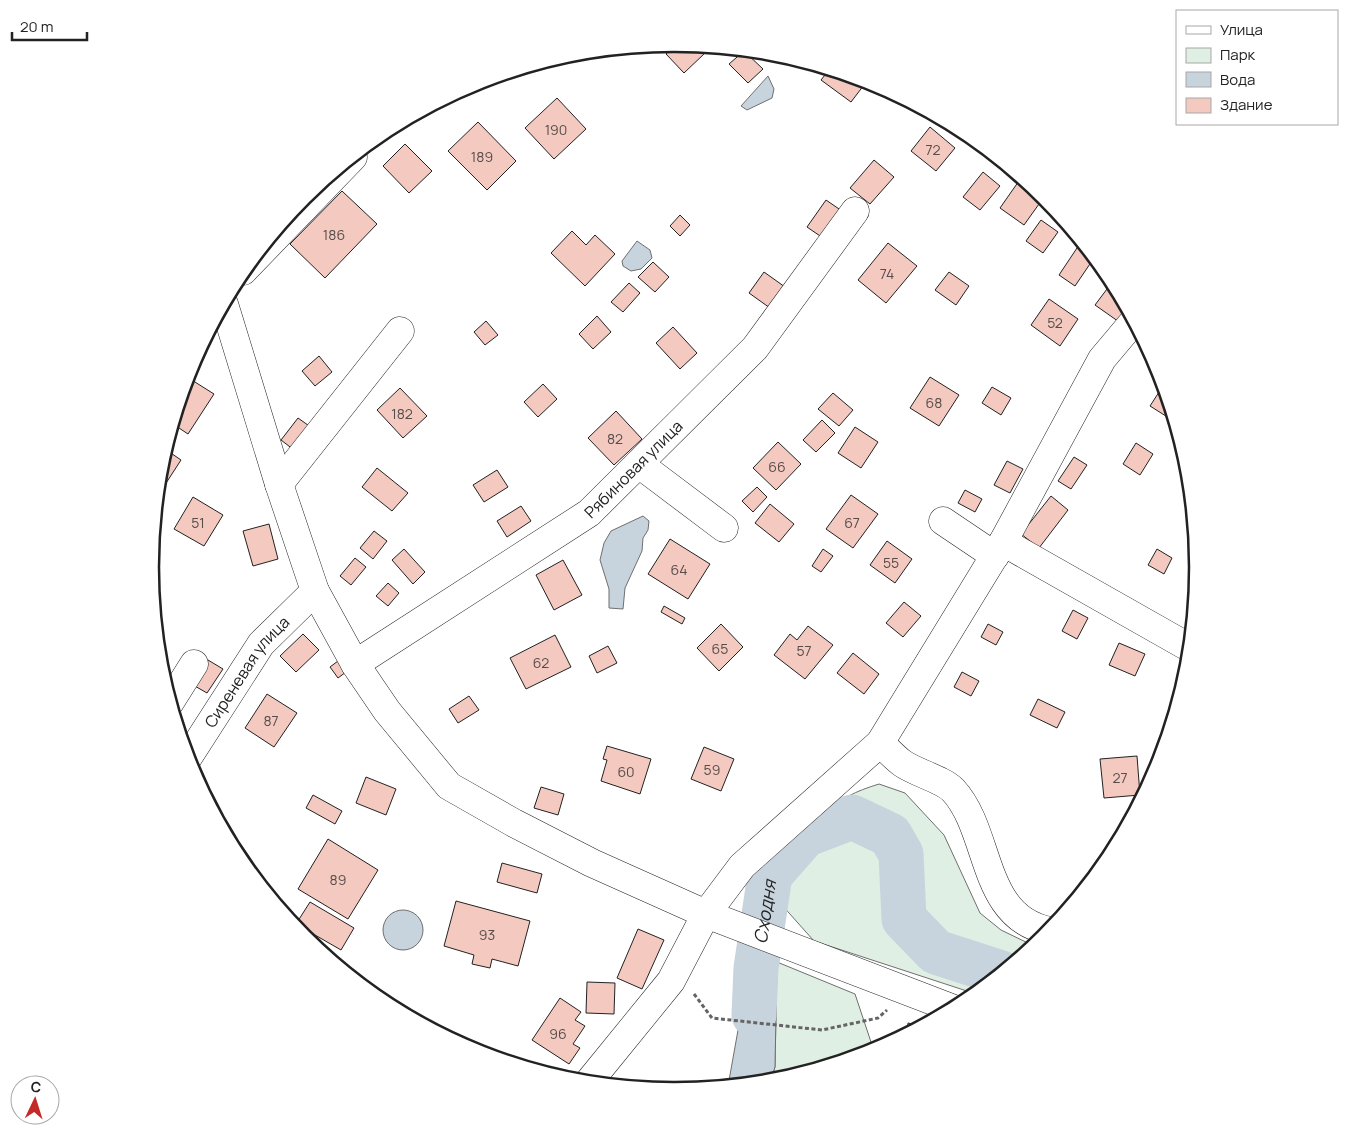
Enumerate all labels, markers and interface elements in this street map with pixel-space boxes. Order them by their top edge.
scale bar [12,10,88,42]
legend [1176,10,1338,125]
text: 20 m [20,16,53,37]
text: Улица [1220,19,1263,40]
text: Парк [1220,44,1256,65]
text: Вода [1220,69,1255,90]
text: Здание [1220,94,1273,115]
house number: 190 [545,120,567,139]
house number: 72 [925,140,941,159]
house number: 189 [471,147,493,166]
house number: 186 [323,225,345,244]
house number: 74 [880,264,894,283]
house number: 52 [1047,313,1063,332]
house number: 68 [926,393,942,412]
house number: 182 [391,404,413,423]
street label: Рябиновая улица [579,415,687,523]
house number: 82 [607,429,623,448]
house number: 66 [768,457,786,476]
house number: 51 [191,513,205,532]
house number: 67 [844,513,860,532]
house number: 55 [883,553,899,572]
house number: 64 [671,560,687,579]
street label: Сиреневая улица [199,611,294,732]
house number: 65 [712,639,728,658]
house number: 57 [796,641,812,660]
house number: 62 [533,653,549,672]
house number: 87 [263,711,279,730]
house number: 59 [704,760,720,779]
house number: 60 [617,762,635,781]
house number: 27 [1112,768,1128,787]
house number: 89 [330,870,346,889]
water label: Сходня [748,876,781,945]
house number: 93 [479,925,495,944]
house number: 96 [549,1024,567,1043]
north arrow [10,1075,60,1125]
text: С [30,1077,42,1096]

